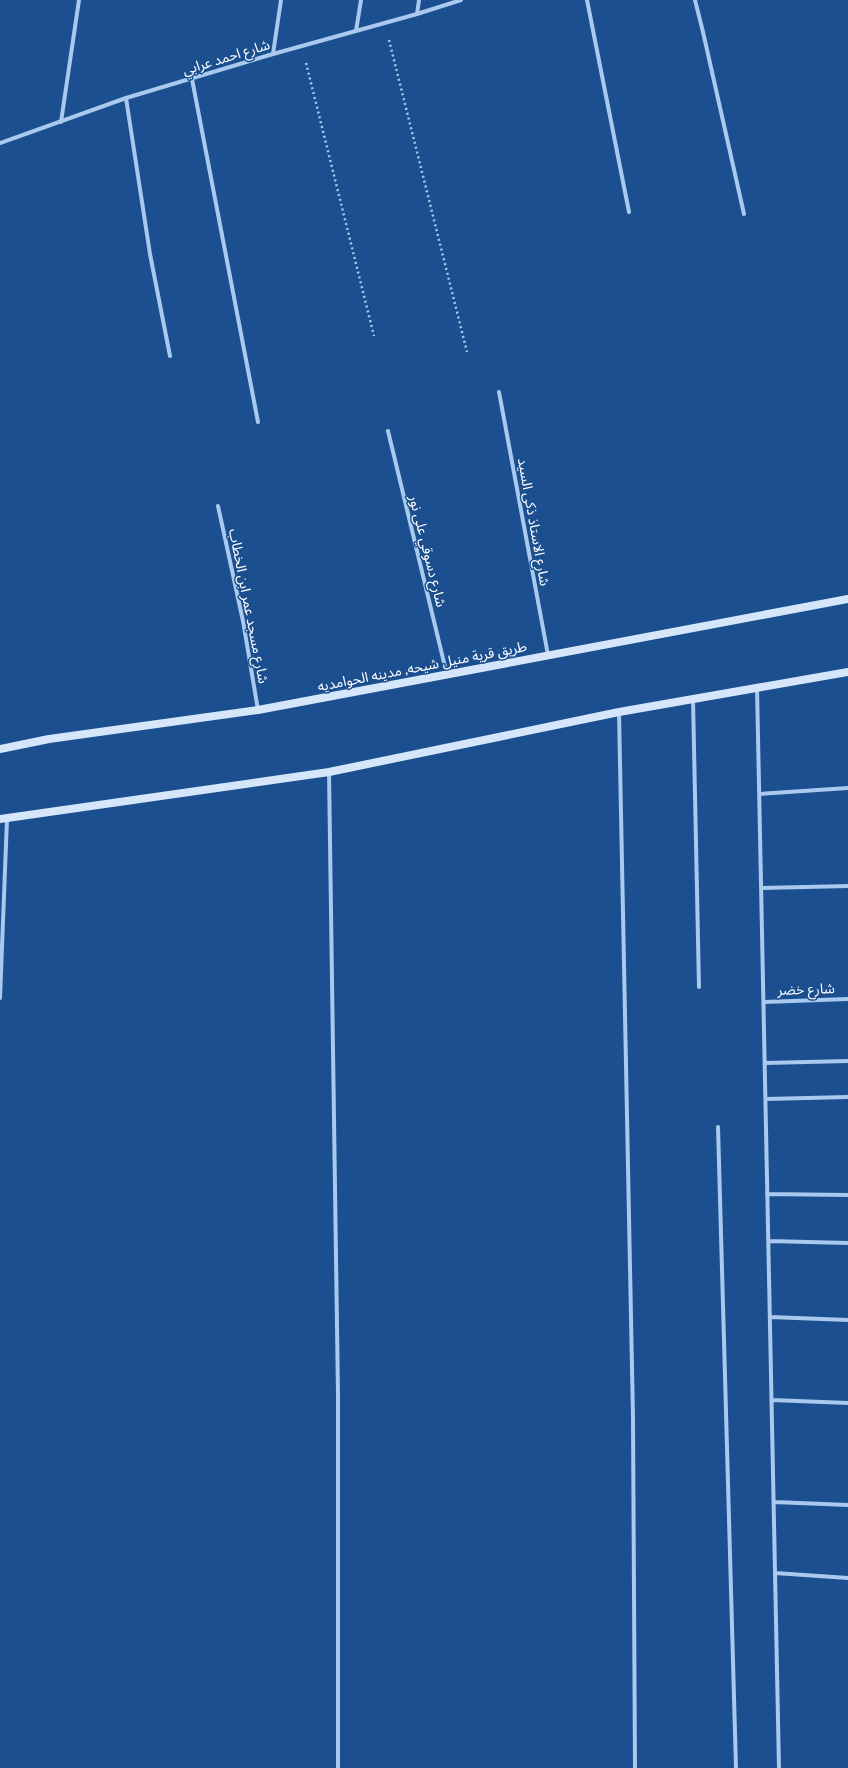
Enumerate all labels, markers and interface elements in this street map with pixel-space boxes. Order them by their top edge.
street label: شارع احمد عرابي [180,35,273,81]
street label: شارع الاستاذ ذكى السيد [512,457,554,588]
street label: شارع دسوقي على نور [403,492,451,609]
street label: شارع مسجد عمر ابن الخطاب [223,527,273,685]
street label: طريق قرية منيل شيحه, مدينه الحوامديه [316,637,528,696]
street label: شارع خضر [776,979,835,1001]

